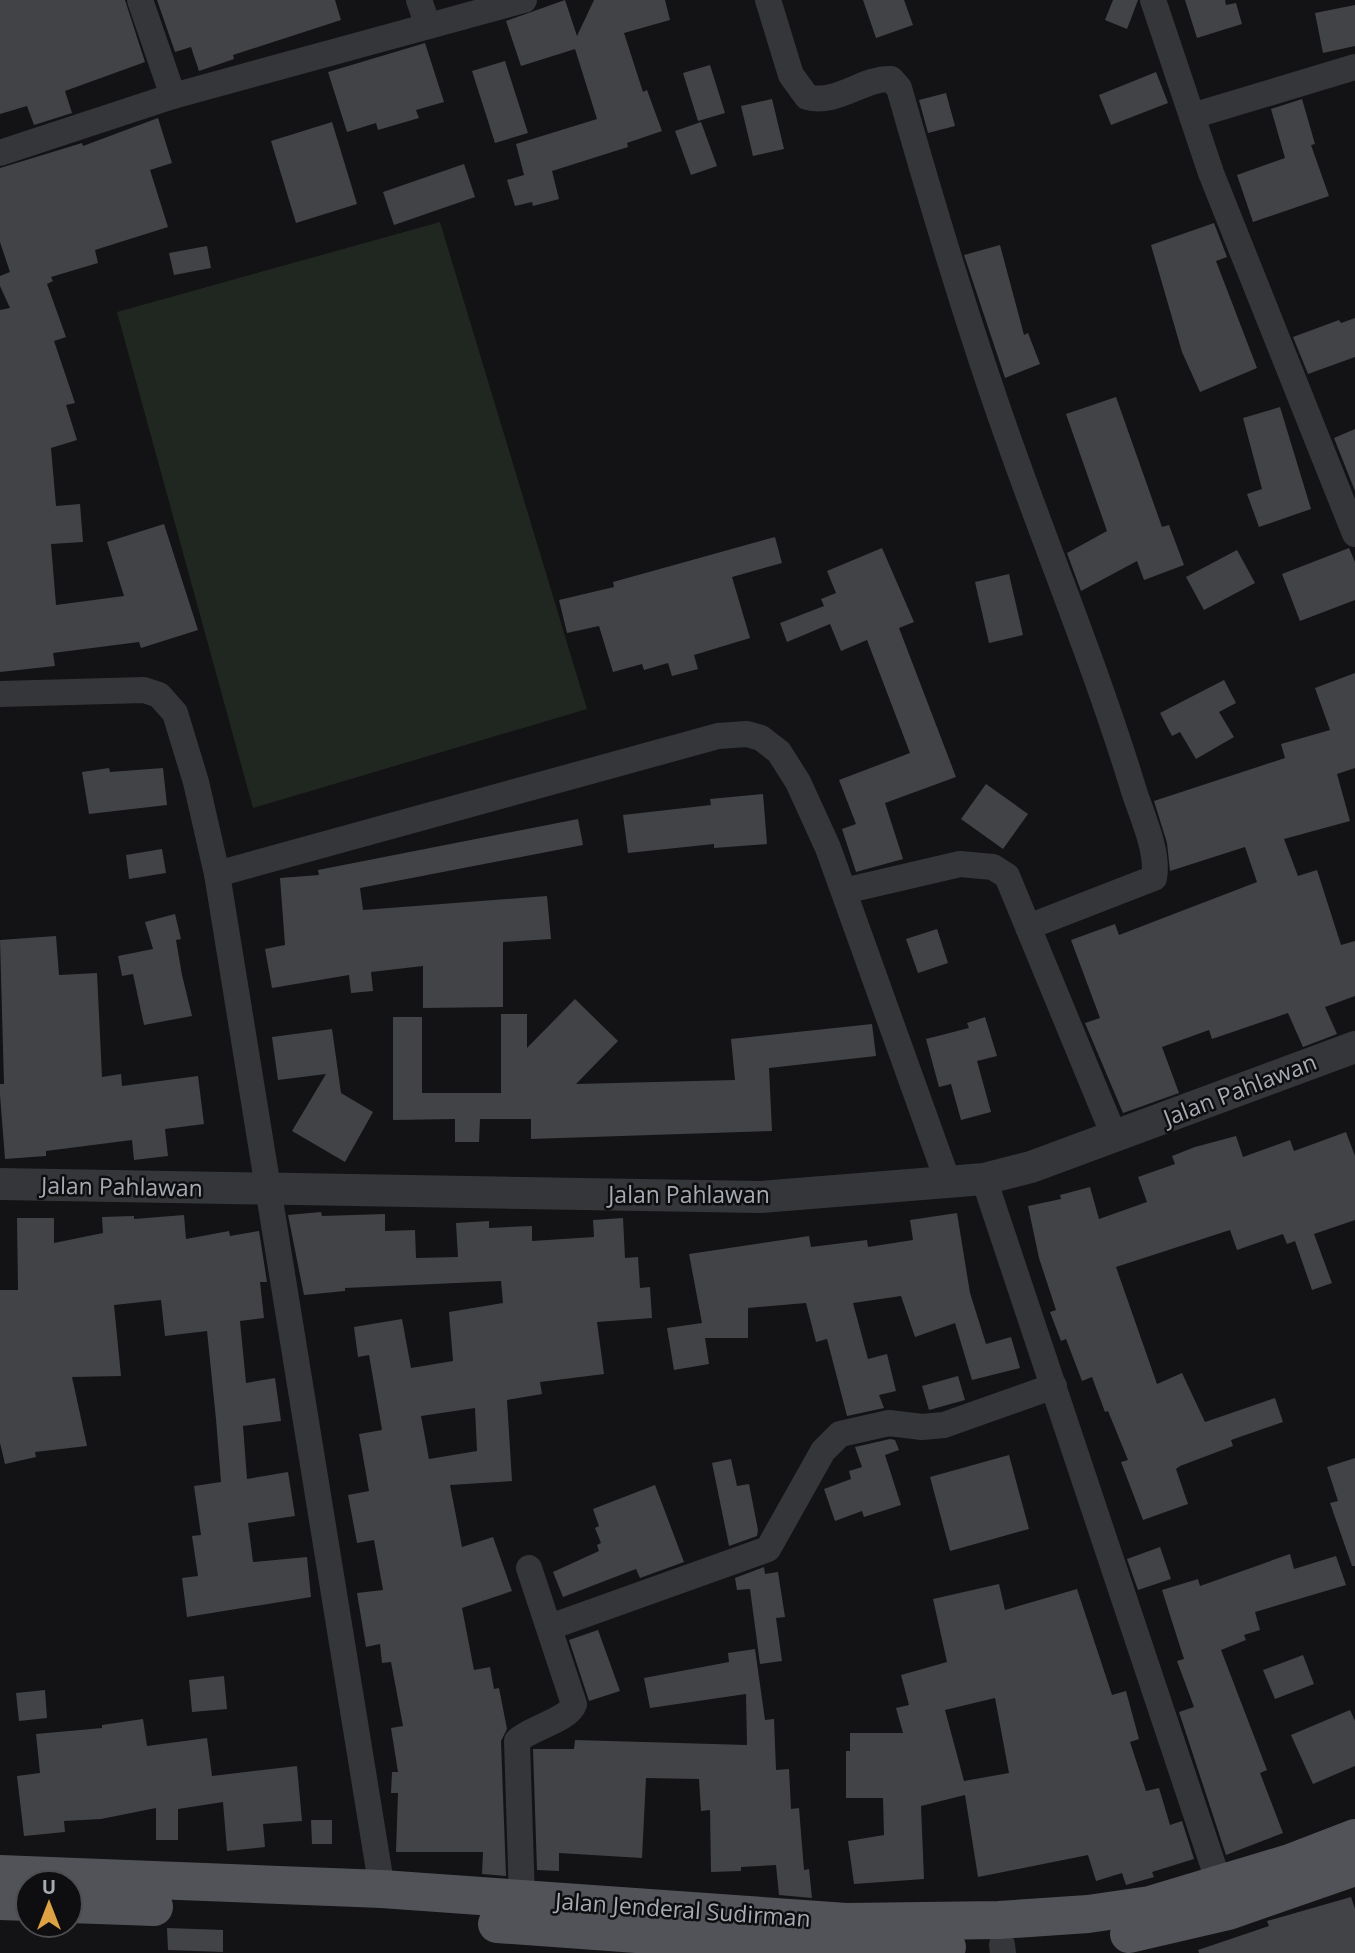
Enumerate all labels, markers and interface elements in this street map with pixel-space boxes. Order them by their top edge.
street label: Jalan Pahlawan [1157,1045,1321,1134]
street label: Jalan Pahlawan [39,1169,203,1203]
street label: Jalan Pahlawan [606,1178,770,1210]
north arrow [14,1869,84,1939]
text: U [42,1874,56,1900]
street label: Jalan Jenderal Sudirman [552,1884,812,1934]

